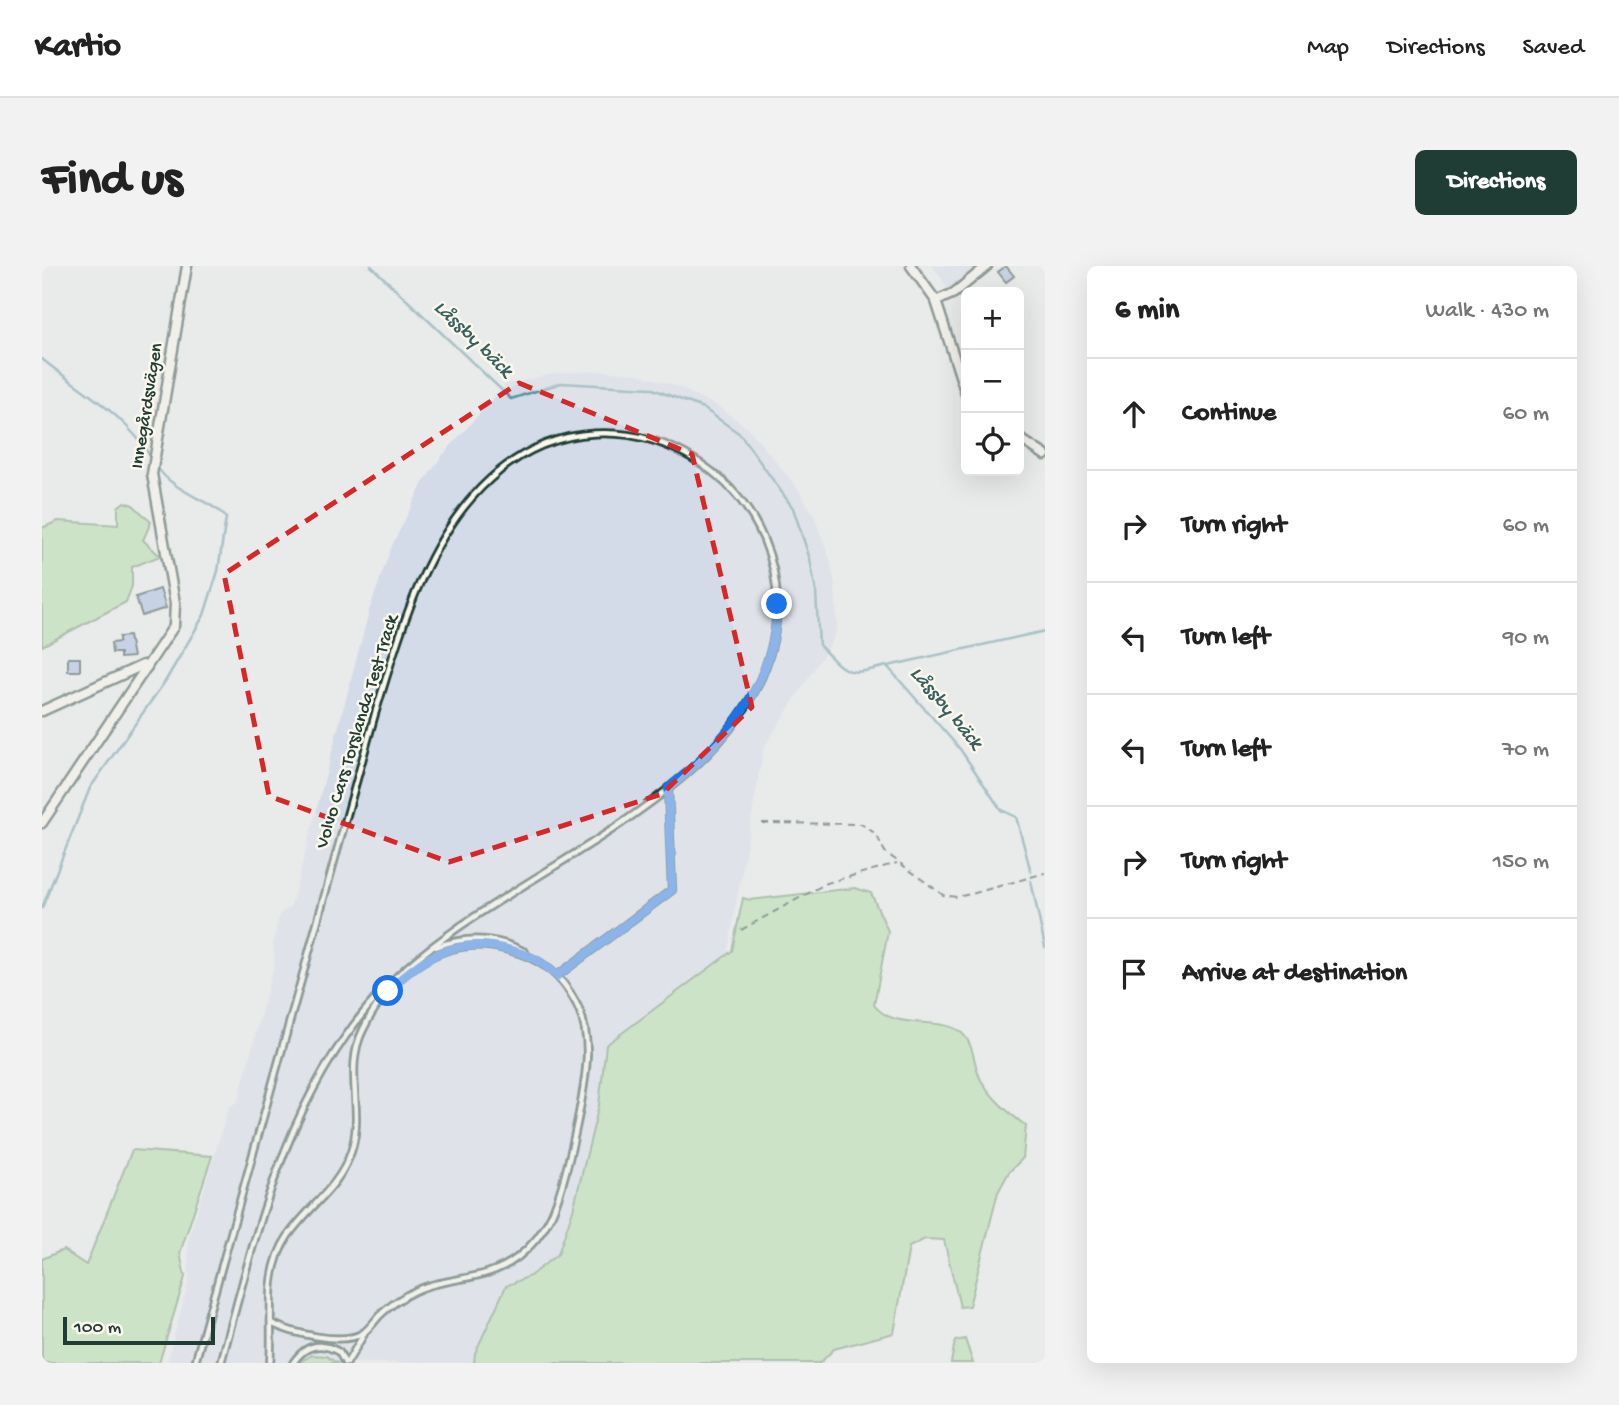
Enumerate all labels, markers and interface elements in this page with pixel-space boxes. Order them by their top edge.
text: Kartio [35,29,121,67]
text: Map [1307,34,1349,63]
text: Directions [1387,34,1485,63]
text: Saved [1523,34,1584,63]
button: Directions [1415,150,1577,215]
text: Find us [42,153,182,211]
map controls [961,287,1024,476]
button: + [961,287,1024,350]
text: 6 min [1115,294,1179,329]
water label: Låssby bäck [427,296,519,386]
text: Walk · 430 m [1426,298,1549,325]
street label: Innegårdsvägen [127,341,169,471]
button: − [961,350,1024,413]
icon: ahead [1115,395,1153,433]
text: Continue [1182,399,1276,430]
text: 60 m [1503,401,1549,428]
button: locate [961,413,1024,476]
icon: right [1115,507,1153,545]
text: Turn right [1182,511,1286,542]
text: 60 m [1503,513,1549,540]
route end [761,588,792,619]
street label: Volvo Cars Torslanda Test Track [311,611,405,853]
icon: left [1115,619,1153,657]
text: Turn left [1182,623,1270,654]
text: 90 m [1503,625,1549,652]
water label: Låssby bäck [903,662,989,758]
icon: left [1115,731,1153,769]
text: Turn left [1182,735,1270,766]
text: 70 m [1502,737,1549,764]
icon: right [1115,843,1153,881]
text: Turn right [1182,847,1286,878]
text: 150 m [1493,849,1549,876]
icon: arrive [1115,955,1153,993]
text: Arrive at destination [1182,959,1407,990]
route start [372,975,403,1006]
scale bar [63,1314,215,1346]
text: 100 m [74,1317,121,1340]

